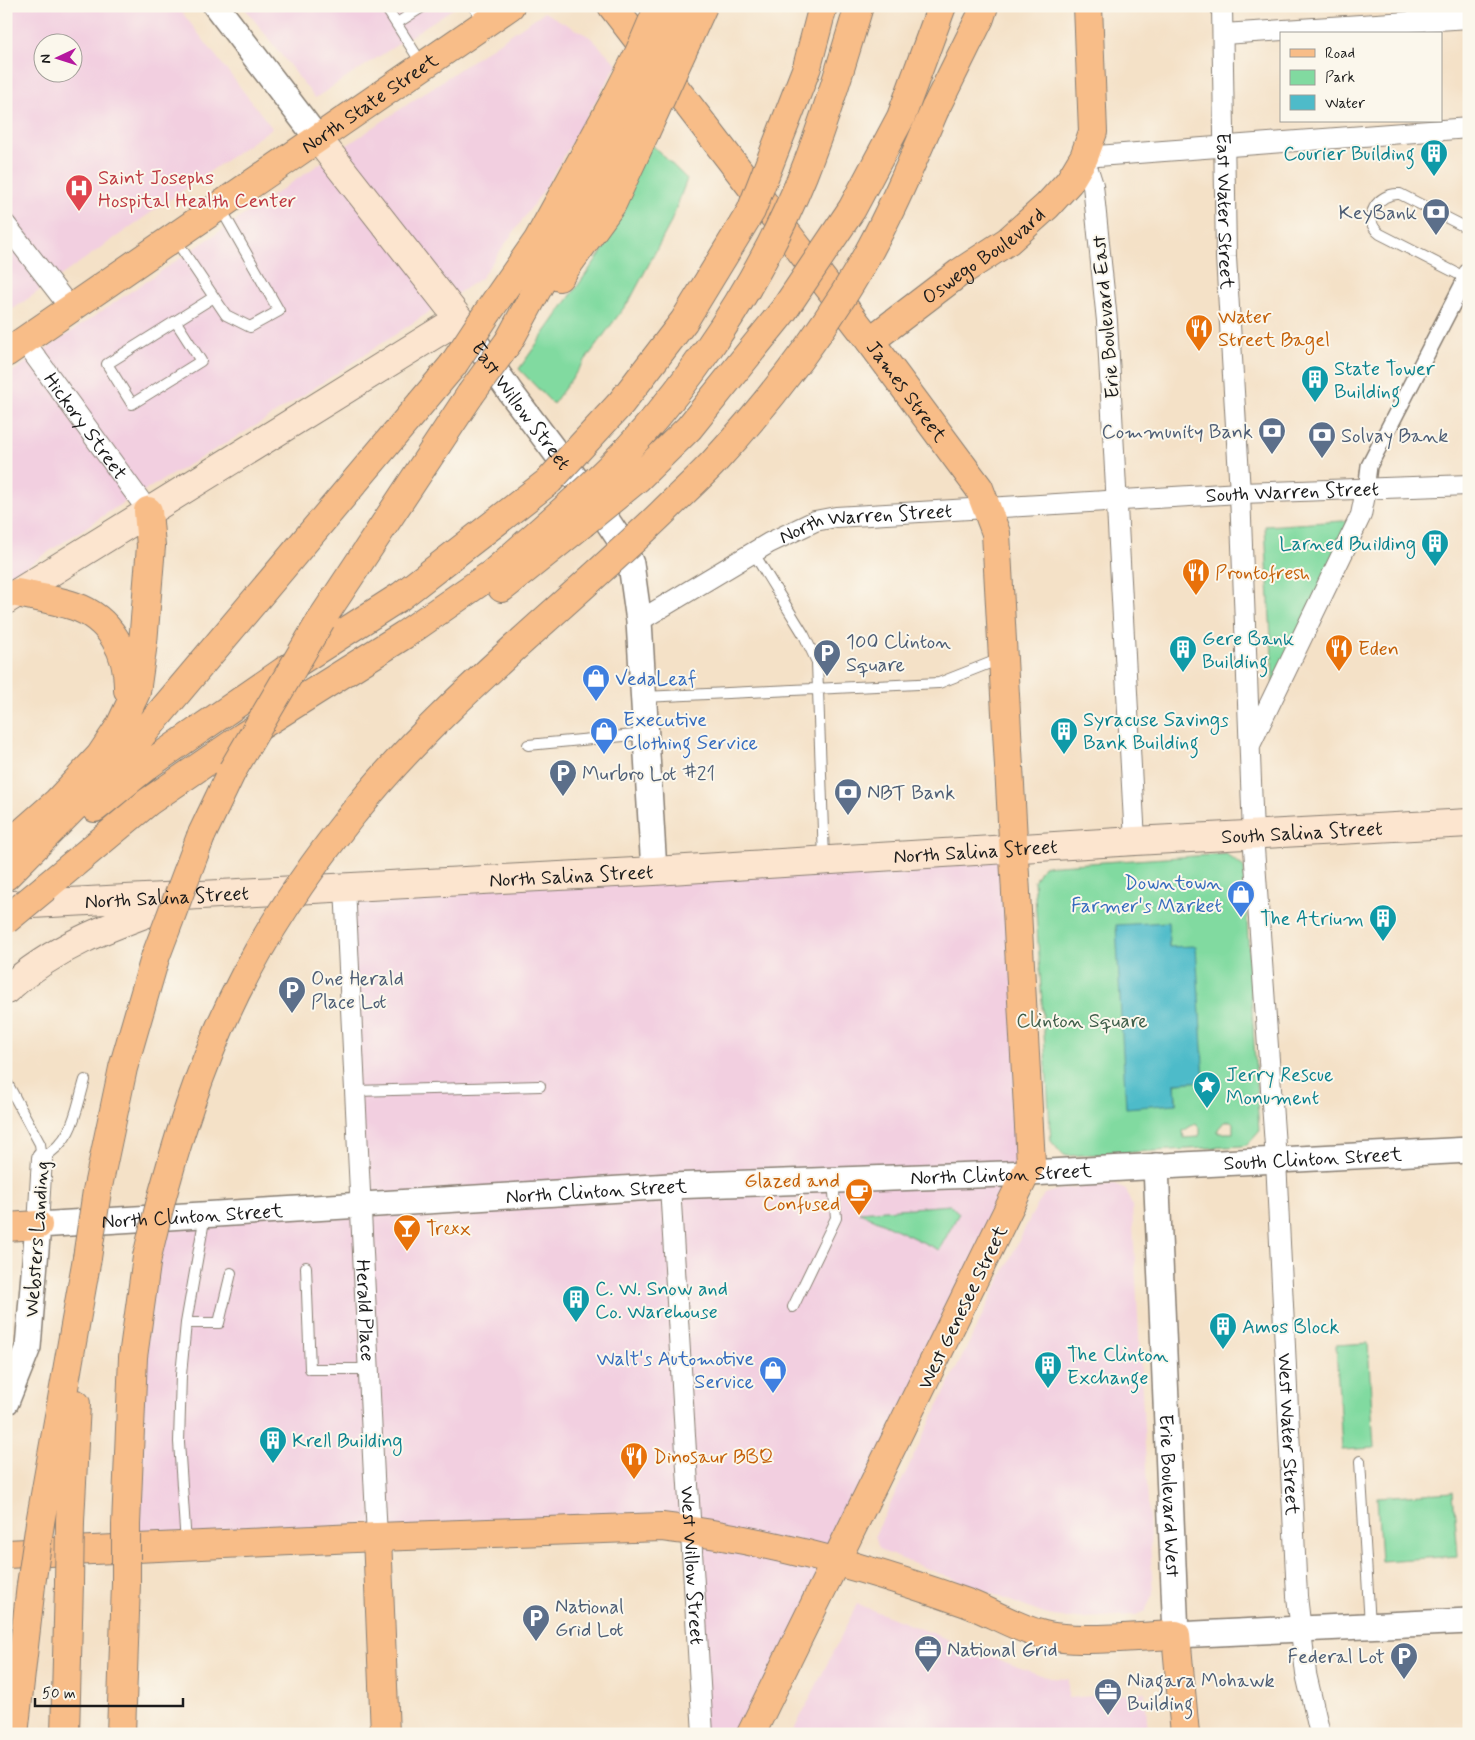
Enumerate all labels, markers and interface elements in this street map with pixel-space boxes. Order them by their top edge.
north arrow [32,32,82,82]
legend [1280,32,1442,122]
text: Road [1325,44,1355,64]
street label: North State Street [296,47,444,161]
text: N [37,54,55,64]
text: Park [1325,68,1355,88]
text: Water [1325,94,1365,114]
street label: East Water Street [1209,132,1240,290]
building icon: Courier Building [1419,138,1449,177]
place label: Courier Building [1283,141,1415,170]
place label: Saint Josephs Hospital Health Center [98,165,296,215]
hospital icon: Saint Josephs Hospital Health Center [64,173,94,212]
bank icon: KeyBank [1421,197,1451,236]
place label: KeyBank [1339,200,1417,227]
street label: Oswego Boulevard [917,202,1052,311]
street label: Erie Boulevard East [1086,234,1127,400]
place label: Water Street Bagel [1218,304,1330,355]
restaurant icon: Water Street Bagel [1184,313,1214,352]
street label: James Street [859,335,953,449]
street label: East Willow Street [464,337,577,476]
place label: State Tower Building [1334,356,1435,408]
building icon: State Tower Building [1300,364,1330,403]
street label: Hickory Street [36,368,133,486]
bank icon: Community Bank [1257,416,1287,455]
place label: Community Bank [1102,419,1253,446]
bank icon: Solvay Bank [1307,420,1337,459]
place label: Solvay Bank [1341,423,1448,450]
street label: South Warren Street [1205,476,1380,510]
street label: North Warren Street [775,498,953,551]
building icon: Larned Building [1420,528,1450,567]
place label: Larned Building [1279,531,1416,559]
restaurant icon: Prontofresh [1181,557,1211,596]
place label: Prontofresh [1215,560,1310,587]
place label: Gere Bank Building [1202,626,1294,678]
place label: 100 Clinton Square [846,629,951,679]
restaurant icon: Eden [1324,633,1354,672]
building icon: Gere Bank Building [1168,634,1198,673]
place label: Eden [1358,636,1399,663]
parking icon: 100 Clinton Square [812,638,842,677]
shop icon: VedaLeaf [581,663,611,702]
place label: VedaLeaf [615,666,697,693]
place label: Executive Clothing Service [623,707,758,759]
place label: Syracuse Savings Bank Building [1083,707,1229,759]
shop icon: Executive Clothing Service [589,716,619,755]
building icon: Syracuse Savings Bank Building [1049,716,1079,755]
parking icon: Murbro Lot #21 [548,758,578,797]
place label: Murbro Lot #21 [582,761,715,788]
bank icon: NBT Bank [833,777,863,816]
place label: NBT Bank [867,780,955,807]
street label: South Salina Street [1221,816,1383,851]
street label: North Salina Street [893,834,1059,871]
street label: North Salina Street [488,859,654,895]
place label: Downtown Farmer's Market [1071,870,1222,920]
shop icon: Downtown Farmer's Market [1226,879,1256,918]
street label: North Salina Street [84,881,250,916]
building icon: The Atrium [1368,903,1398,942]
place label: The Atrium [1260,906,1364,933]
place label: One Herald Place Lot [311,966,404,1016]
parking icon: One Herald Place Lot [277,975,307,1014]
park label: Clinton Square [1016,1008,1148,1035]
place label: Jerry Rescue Monument [1226,1062,1333,1112]
place icon: Jerry Rescue Monument [1192,1070,1222,1109]
street label: South Clinton Street [1223,1142,1403,1178]
street label: North Clinton Street [910,1158,1093,1192]
street label: Websters Landing [19,1160,56,1318]
place label: Glazed and Confused [744,1168,840,1218]
street label: North Clinton Street [505,1173,688,1211]
cafe icon: Glazed and Confused [844,1177,874,1216]
street label: North Clinton Street [101,1198,284,1236]
bar icon: Trexx [392,1213,422,1252]
place label: Trexx [426,1216,471,1243]
street label: West Genesee Street [912,1221,1015,1394]
street label: Herald Place [348,1259,380,1362]
place label: C. W. Snow and Co. Warehouse [595,1276,728,1326]
building icon: C. W. Snow and Co. Warehouse [561,1284,591,1323]
building icon: Amos Block [1208,1311,1238,1350]
place label: Amos Block [1242,1314,1339,1341]
place label: The Clinton Exchange [1067,1342,1169,1394]
place label: Walt's Automotive Service [596,1346,754,1396]
building icon: The Clinton Exchange [1033,1350,1063,1389]
street label: West Water Street [1270,1352,1305,1516]
shop icon: Walt's Automotive Service [758,1355,788,1394]
street label: Erie Boulevard West [1152,1414,1186,1578]
building icon: Krell Building [258,1425,288,1464]
place label: Krell Building [292,1428,403,1456]
restaurant icon: Dinosaur BBQ [619,1441,649,1480]
place label: Dinosaur BBQ [653,1444,773,1471]
street label: West Willow Street [673,1485,710,1646]
place label: National Grid Lot [555,1594,624,1644]
parking icon: National Grid Lot [521,1603,551,1642]
office icon: National Grid [913,1634,943,1673]
place label: National Grid [947,1637,1058,1664]
parking icon: Federal Lot [1389,1641,1419,1680]
place label: Federal Lot [1288,1644,1385,1671]
place label: Niagara Mohawk Building [1127,1668,1275,1720]
scale bar [35,1675,182,1707]
office icon: Niagara Mohawk Building [1093,1677,1123,1716]
text: 50 m [42,1684,76,1704]

